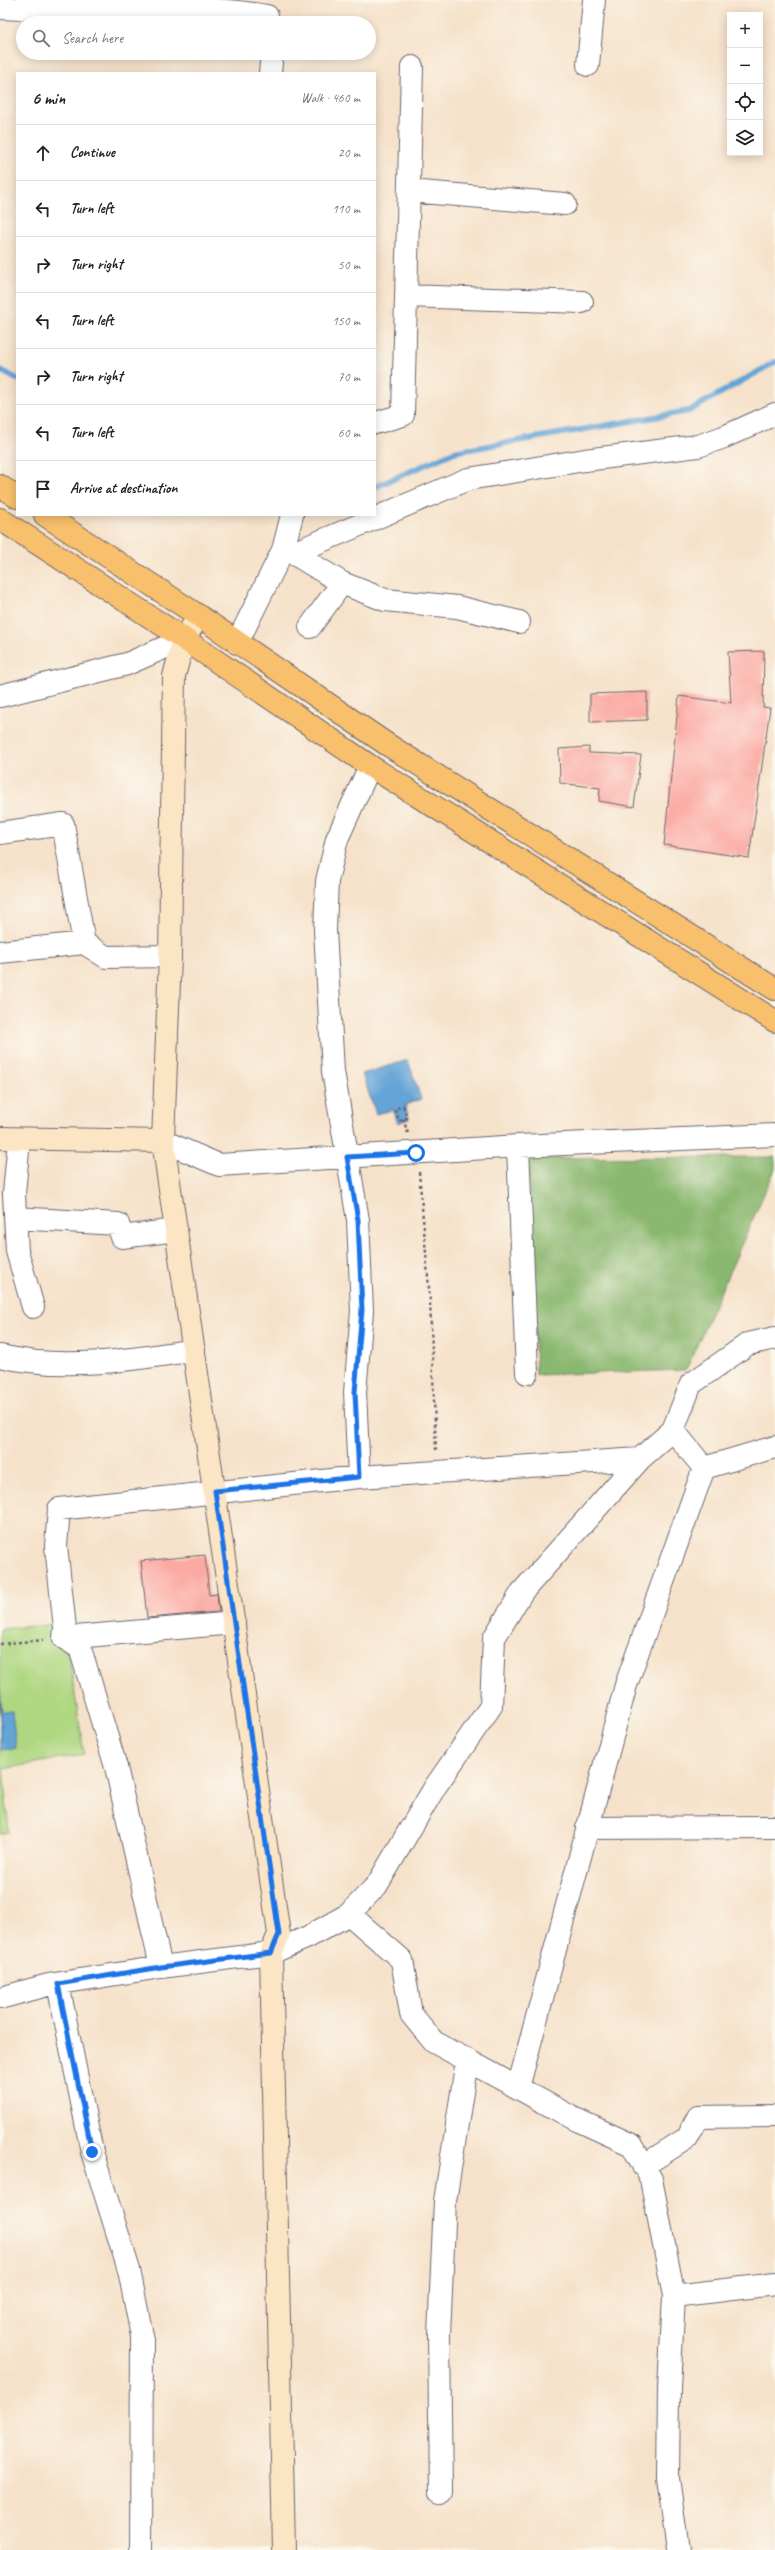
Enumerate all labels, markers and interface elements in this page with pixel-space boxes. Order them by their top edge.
map controls [727,12,763,156]
button: + [727,12,763,48]
search box [16,16,376,60]
icon: search [30,27,52,49]
text: Search here [62,29,123,48]
button: − [727,48,763,84]
button: locate [727,84,763,120]
text: 6 min [32,88,65,109]
text: Walk · 460 m [301,90,360,106]
button: layers [727,120,763,156]
icon: ahead [32,142,54,164]
text: Continue [70,143,115,162]
text: 20 m [338,145,360,161]
icon: left [32,198,54,220]
text: Turn left [70,199,113,218]
text: 110 m [332,201,360,217]
icon: right [32,254,54,276]
text: Turn right [70,255,123,274]
text: 50 m [338,257,360,273]
icon: left [32,310,54,332]
text: Turn left [70,311,113,330]
text: 150 m [332,313,360,329]
icon: right [32,366,54,388]
text: Turn right [70,367,123,386]
text: 70 m [338,369,360,385]
icon: left [32,422,54,444]
text: Turn left [70,423,113,442]
text: 60 m [338,425,360,441]
icon: arrive [32,478,54,500]
text: Arrive at destination [70,479,177,498]
route start [407,1144,425,1162]
route end [83,2143,101,2161]

